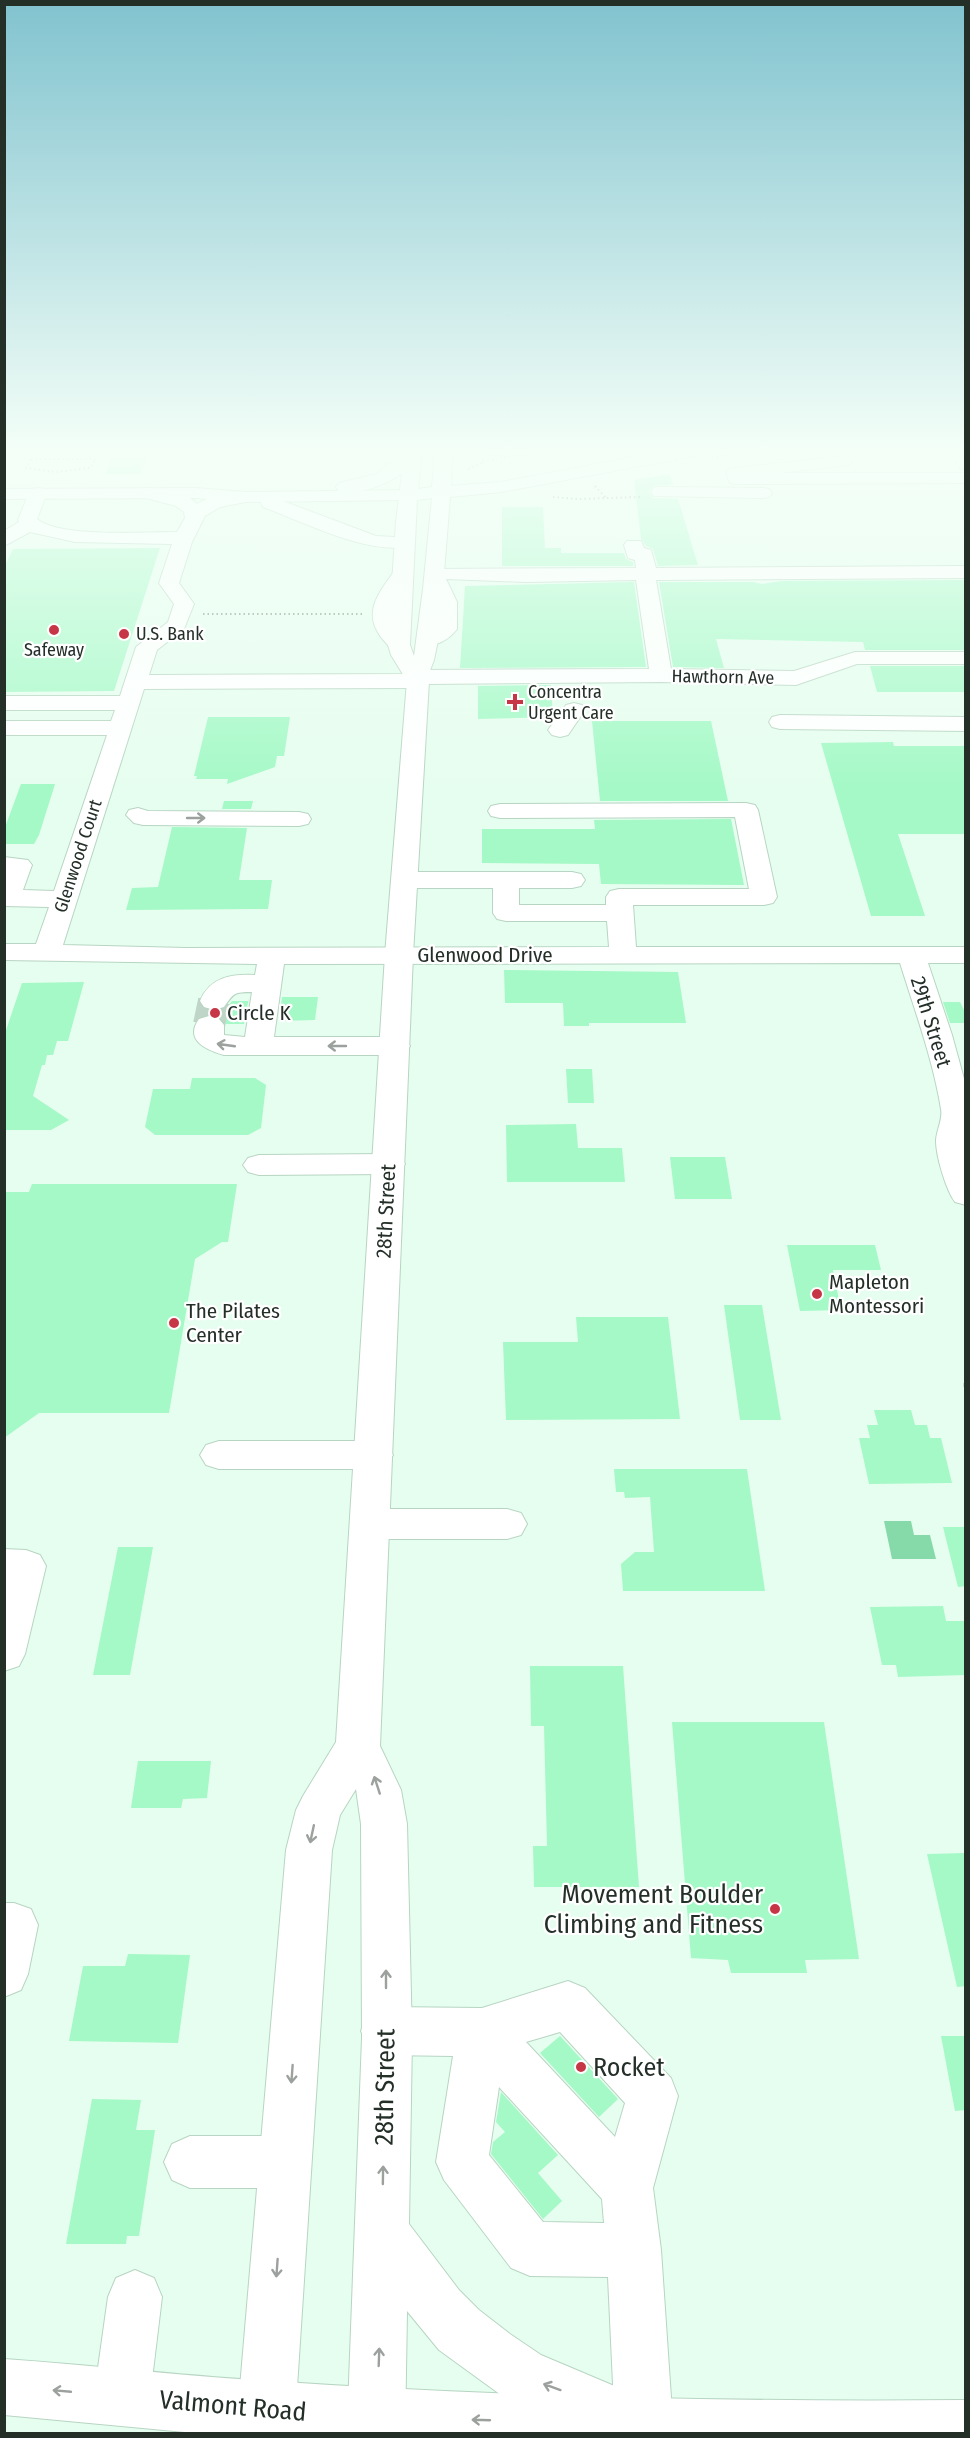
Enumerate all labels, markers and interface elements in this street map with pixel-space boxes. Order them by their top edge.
marker: Safeway [47,623,61,637]
place label: U.S. Bank [136,623,204,645]
marker: U.S. Bank [117,627,131,641]
place label: Safeway [24,639,84,661]
street label: Hawthorn Ave [672,665,775,689]
place label: Concentra Urgent Care [528,681,614,724]
marker: Concentra Urgent Care [506,693,524,711]
street label: Glenwood Court [49,796,107,915]
one-way arrow [186,812,206,824]
street label: Glenwood Drive [417,942,553,968]
street label: 29th Street [905,973,957,1071]
place label: Circle K [227,1000,291,1026]
marker: Circle K [208,1006,222,1020]
one-way arrow [216,1039,236,1050]
one-way arrow [327,1040,347,1052]
street label: 28th Street [371,1163,401,1259]
place label: Mapleton Montessori [829,1269,924,1319]
marker: Mapleton Montessori [810,1287,824,1301]
place label: The Pilates Center [186,1298,280,1348]
marker: The Pilates Center [167,1316,181,1330]
one-way arrow [371,1776,382,1795]
one-way arrow [306,1824,317,1844]
place label: Movement Boulder Climbing and Fitness [544,1879,763,1940]
marker: Movement Boulder Climbing and Fitness [768,1902,782,1916]
one-way arrow [380,1970,392,1990]
street label: 28th Street [368,2028,402,2146]
place label: Rocket [593,2052,665,2083]
marker: Rocket [574,2060,588,2074]
one-way arrow [286,2063,297,2083]
one-way arrow [378,2165,389,2185]
one-way arrow [272,2258,283,2278]
one-way arrow [374,2348,385,2368]
one-way arrow [543,2380,562,2391]
street label: Valmont Road [158,2384,308,2428]
one-way arrow [53,2385,73,2396]
one-way arrow [471,2415,491,2426]

